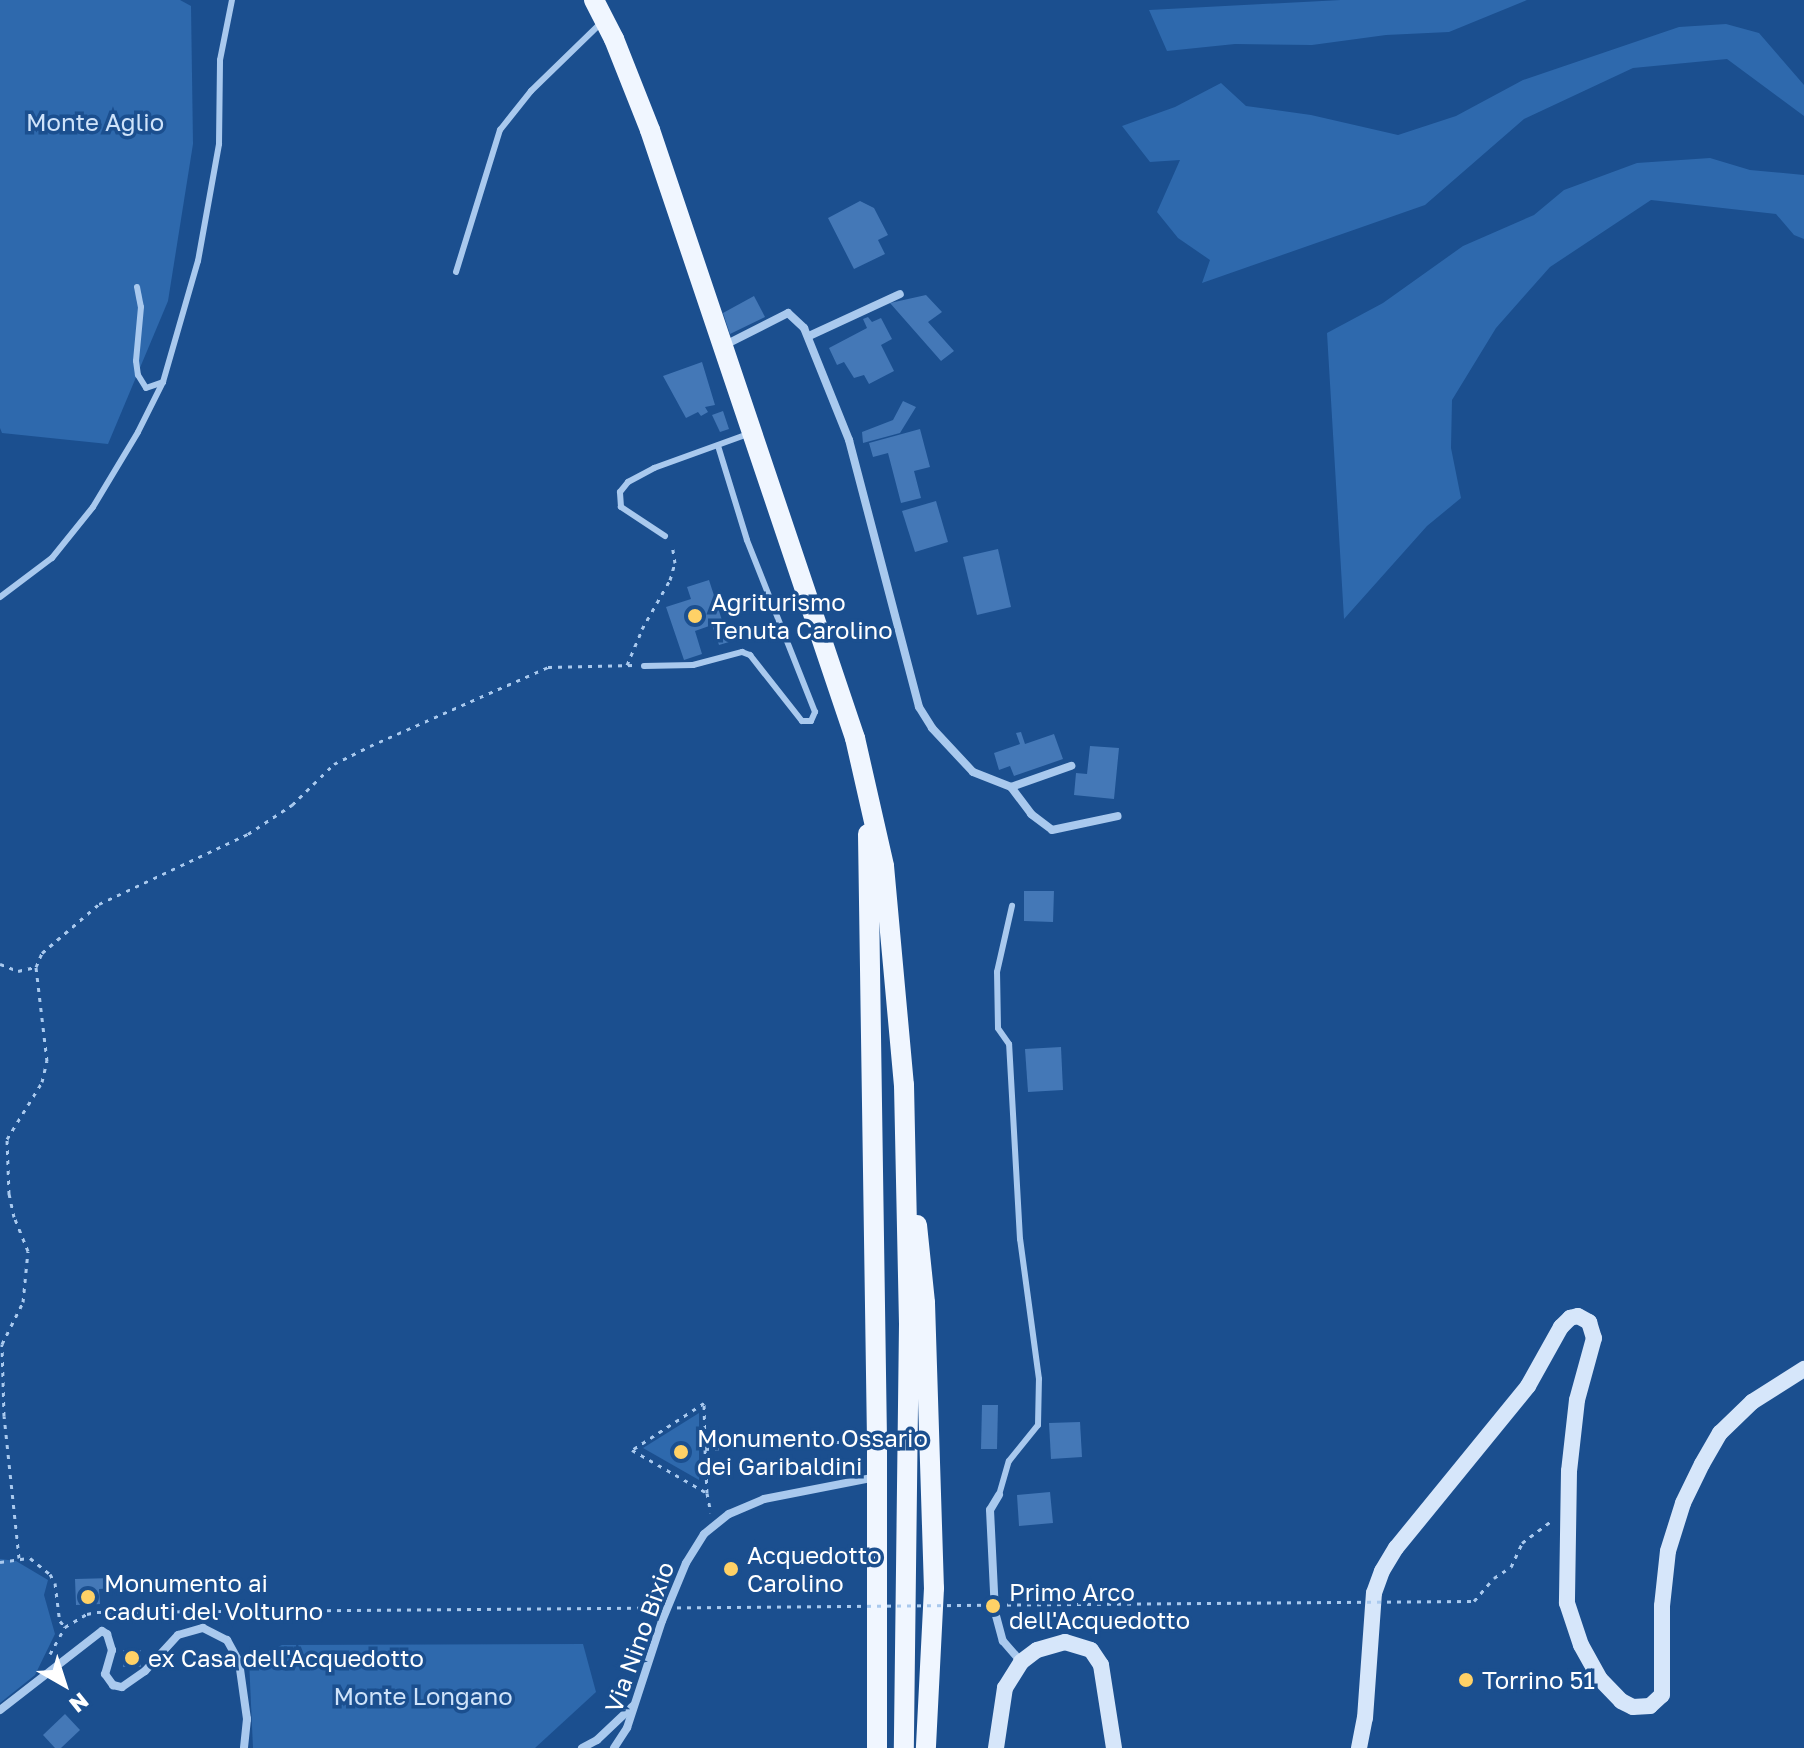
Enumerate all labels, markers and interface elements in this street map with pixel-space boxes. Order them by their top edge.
park label: Monte Aglio [26,108,164,136]
place label: Agriturismo Tenuta Carolino [711,588,893,644]
marker: Agriturismo Tenuta Carolino [686,607,704,625]
place label: Monumento Ossario dei Garibaldini [697,1424,928,1480]
marker: Monumento Ossario dei Garibaldini [672,1443,690,1461]
place label: Acquedotto Carolino [747,1541,882,1597]
street label: Via Nino Bixio [598,1558,680,1716]
marker: Acquedotto Carolino [722,1560,740,1578]
place label: Monumento ai caduti del Volturno [104,1569,323,1625]
place label: Primo Arco dell'Acquedotto [1009,1578,1190,1634]
marker: Monumento ai caduti del Volturno [79,1588,97,1606]
marker: Primo Arco dell'Acquedotto [984,1597,1002,1615]
north arrow [24,1644,104,1724]
place label: ex Casa dell'Acquedotto [148,1644,424,1672]
marker: ex Casa dell'Acquedotto [123,1649,141,1667]
place label: Torrino 51 [1482,1666,1595,1694]
marker: Torrino 51 [1457,1671,1475,1689]
park label: Monte Longano [333,1682,513,1710]
text: N [64,1687,94,1719]

